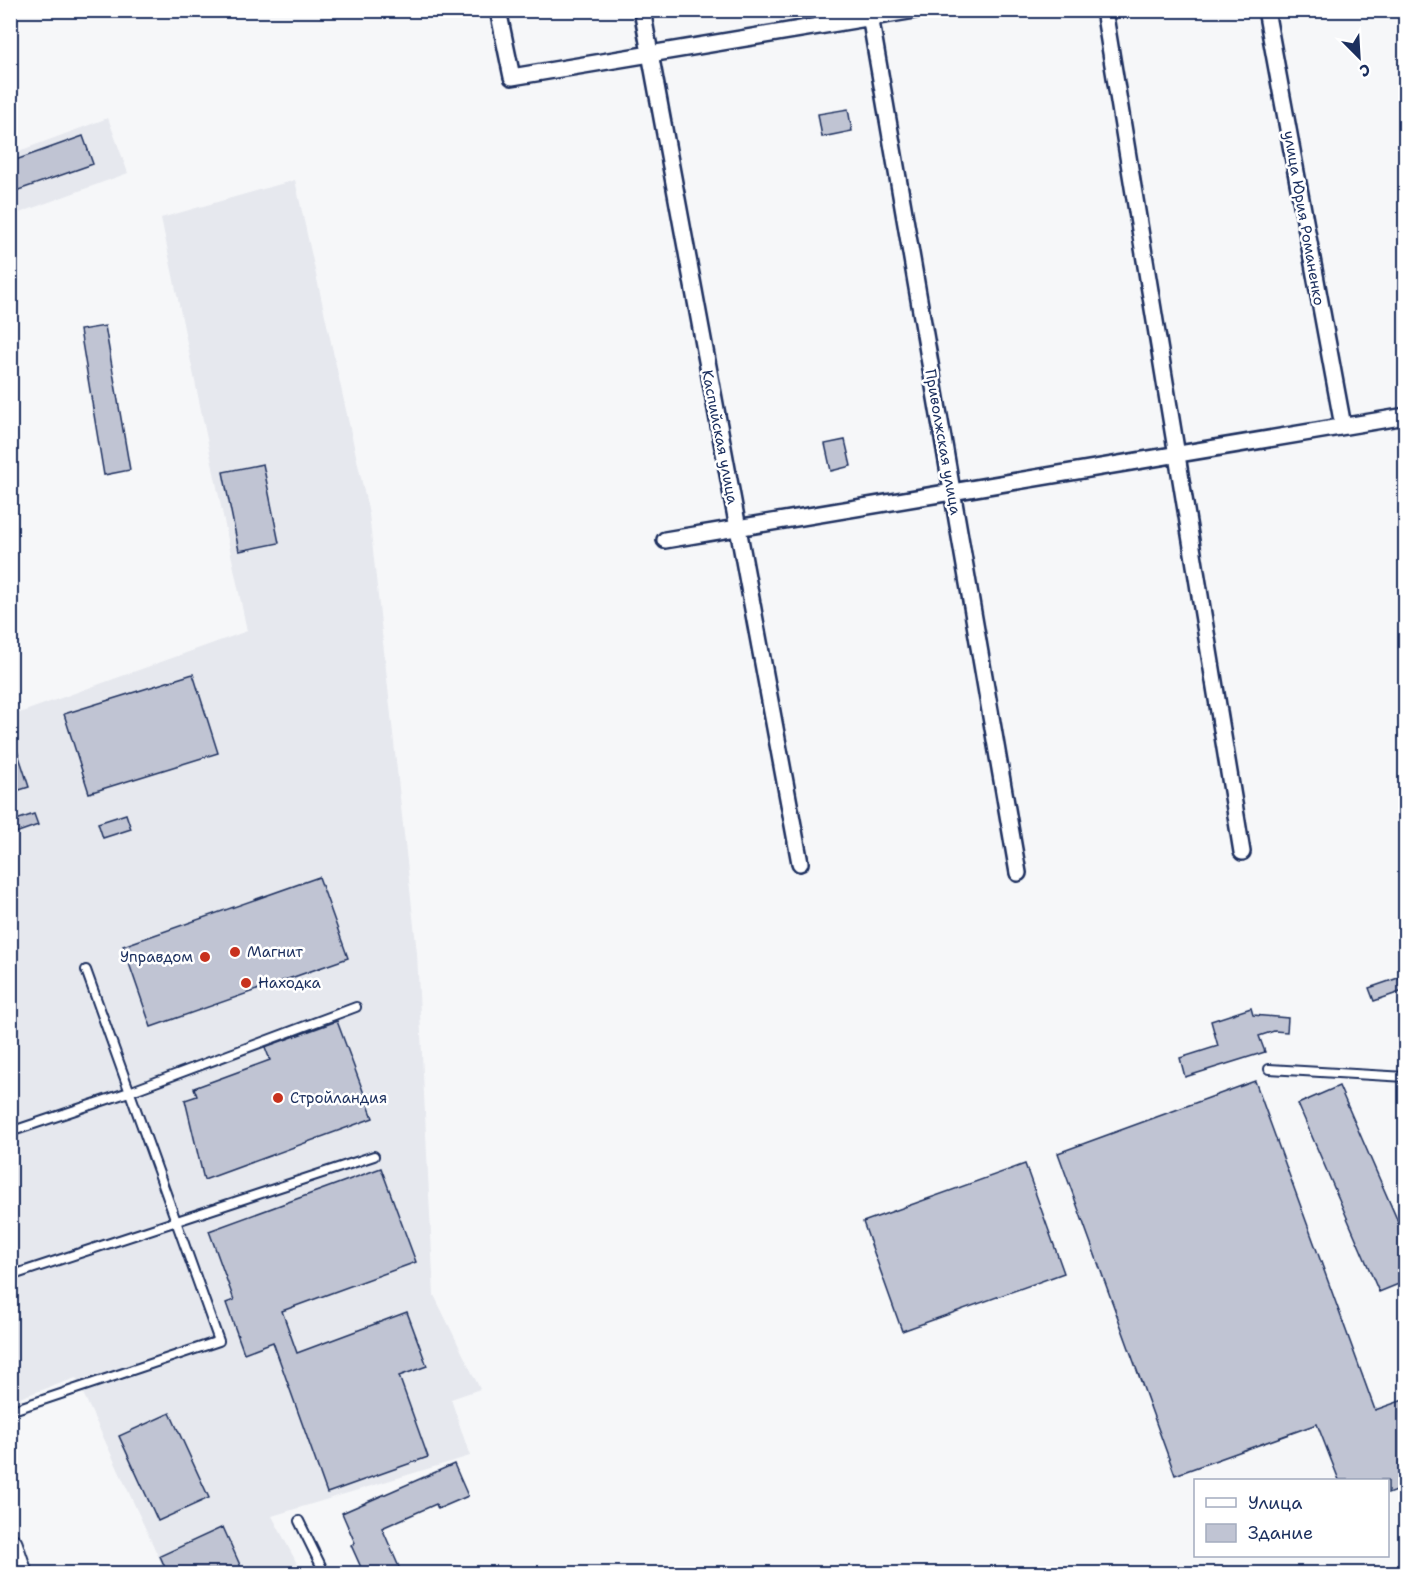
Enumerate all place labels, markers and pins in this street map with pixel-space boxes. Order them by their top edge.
place label: Магнит [247,942,303,962]
marker: Магнит [228,945,242,959]
place label: Управдом [120,947,193,967]
marker: Управдом [198,950,212,964]
place label: Находка [258,973,322,993]
marker: Находка [239,976,253,990]
place label: Стройландия [290,1088,387,1108]
marker: Стройландия [271,1091,285,1105]

